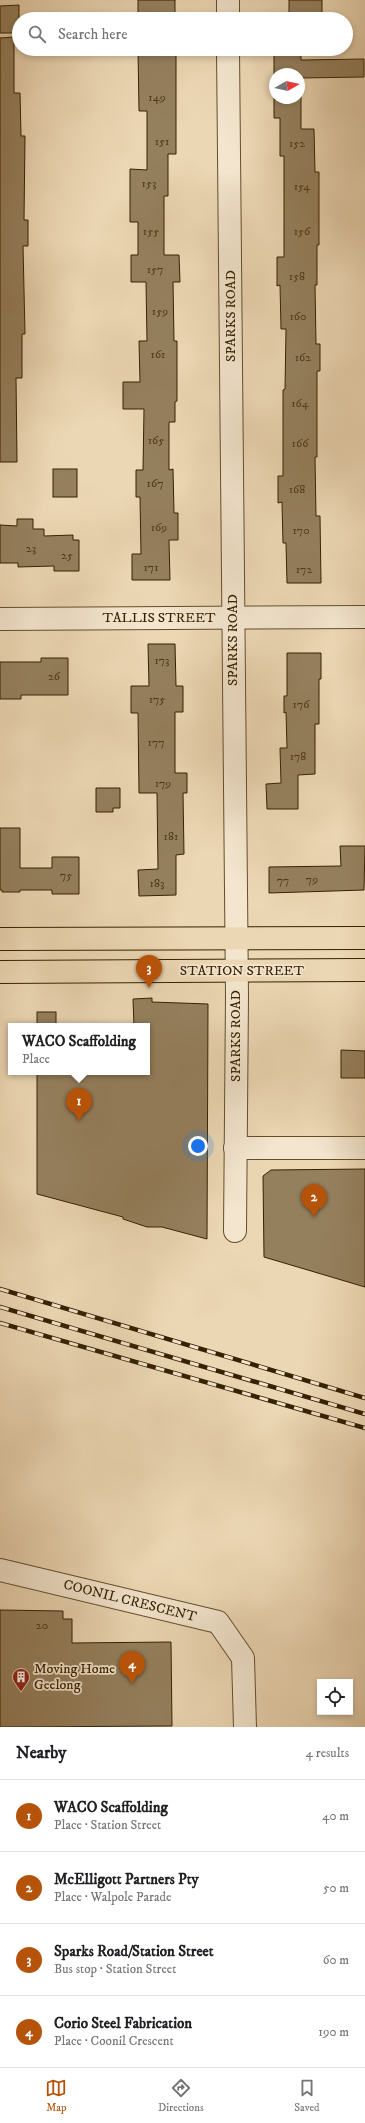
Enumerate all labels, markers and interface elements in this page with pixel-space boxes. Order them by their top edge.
search box [12,12,353,56]
icon: search [26,23,48,45]
text: Search here [58,25,127,44]
north arrow [269,68,305,104]
house number: 149 [148,90,166,105]
house number: 151 [155,134,169,149]
house number: 152 [289,136,305,151]
house number: 153 [142,176,156,191]
house number: 154 [294,179,311,194]
house number: 155 [143,224,159,239]
house number: 156 [294,224,311,239]
house number: 157 [147,262,163,277]
house number: 158 [289,269,305,284]
street label: SPARKS ROAD [222,270,240,362]
house number: 159 [152,304,168,319]
house number: 160 [289,309,307,324]
house number: 161 [151,347,165,362]
house number: 162 [295,350,311,365]
house number: 164 [291,396,310,411]
house number: 165 [148,433,164,448]
house number: 166 [292,436,309,451]
house number: 167 [147,476,163,491]
house number: 168 [289,482,305,497]
house number: 169 [151,520,167,535]
house number: 170 [292,523,310,538]
house number: 23 [26,541,36,556]
house number: 25 [61,548,73,563]
house number: 171 [143,560,159,575]
house number: 172 [296,562,312,577]
street label: SPARKS ROAD [224,594,242,686]
street label: TALLIS STREET [102,609,216,627]
house number: 173 [154,653,170,668]
house number: 26 [48,669,61,684]
house number: 175 [149,692,165,707]
house number: 176 [293,697,310,712]
house number: 177 [147,735,165,750]
house number: 178 [290,749,306,764]
house number: 179 [155,776,171,791]
house number: 181 [164,829,178,844]
house number: 75 [60,868,72,883]
house number: 79 [306,872,318,887]
house number: 77 [277,873,289,888]
house number: 183 [150,876,164,891]
pin: 3 [136,955,162,988]
street label: STATION STREET [180,962,305,980]
street label: SPARKS ROAD [227,990,245,1082]
popup [8,1023,150,1075]
text: WACO Scaffolding [22,1032,136,1051]
text: Place [22,1051,50,1067]
pin: 1 [66,1088,92,1121]
your location [188,1136,208,1156]
pin: 2 [301,1184,327,1217]
street label: COONIL CRESCENT [62,1576,199,1626]
house number: 20 [36,1618,48,1633]
pin: 4 [119,1651,145,1684]
place label: Moving Home Geelong [34,1660,115,1694]
building icon: Moving Home Geelong [11,1667,31,1692]
map controls [317,1679,353,1715]
button: locate [317,1679,353,1715]
text: Nearby [16,1742,66,1764]
text: 4 results [306,1745,349,1761]
text: WACO Scaffolding [54,1798,168,1817]
text: 1 [27,1808,31,1824]
text: 40 m [322,1808,349,1824]
text: Place · Station Street [54,1817,161,1833]
text: McElligott Partners Pty [54,1870,199,1889]
text: 2 [26,1880,32,1896]
text: 50 m [323,1880,349,1896]
text: Place · Walpole Parade [54,1889,171,1905]
text: Sparks Road/Station Street [54,1942,214,1961]
text: 3 [27,1952,31,1968]
text: 60 m [323,1952,349,1968]
text: Bus stop · Station Street [54,1961,176,1977]
text: Corio Steel Fabrication [54,2014,192,2033]
text: 4 [25,2024,33,2040]
text: 190 m [318,2024,349,2040]
text: Place · Coonil Crescent [54,2033,174,2049]
tab: Map [45,2077,67,2115]
tab: Directions [158,2077,204,2115]
tab: Saved [294,2077,320,2115]

